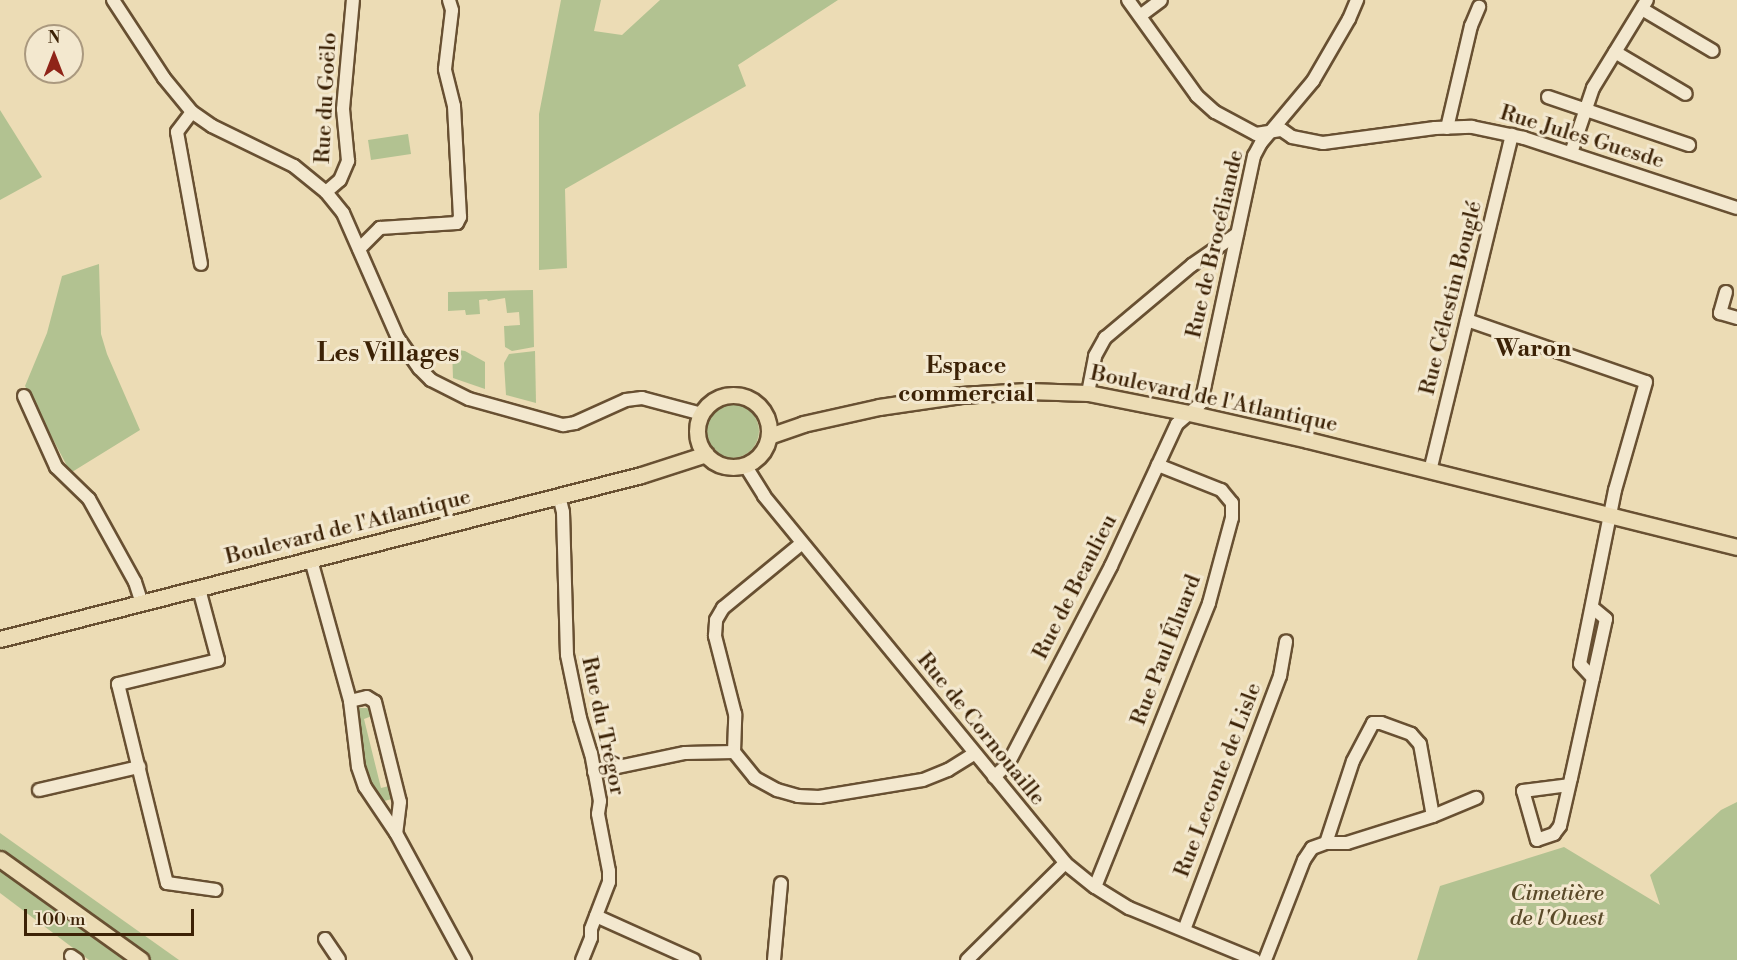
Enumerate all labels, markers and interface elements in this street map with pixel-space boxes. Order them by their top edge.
north arrow [24,24,84,84]
text: N [48,28,60,48]
street label: Rue du Goëlo [309,32,343,164]
street label: Rue Jules Guesde [1497,99,1667,175]
street label: Rue de Brocéliande [1180,147,1250,341]
street label: Rue Célestin Bouglé [1414,198,1488,398]
district label: Waron [1495,336,1571,364]
district label: Les Villages [317,338,459,370]
district label: Espace commercial [898,353,1034,409]
street label: Boulevard de l'Atlantique [1088,360,1340,438]
street label: Boulevard de l'Atlantique [223,484,473,570]
street label: Rue de Beaulieu [1027,510,1123,664]
street label: Rue Paul Éluard [1125,571,1207,729]
street label: Rue de Cornouaille [911,647,1051,811]
street label: Rue du Trégor [575,654,631,798]
street label: Rue Leconte de Lisle [1169,679,1267,881]
park label: Cimetière de l'Ouest [1510,880,1604,932]
scale bar [27,897,196,935]
text: 100 m [35,908,86,931]

